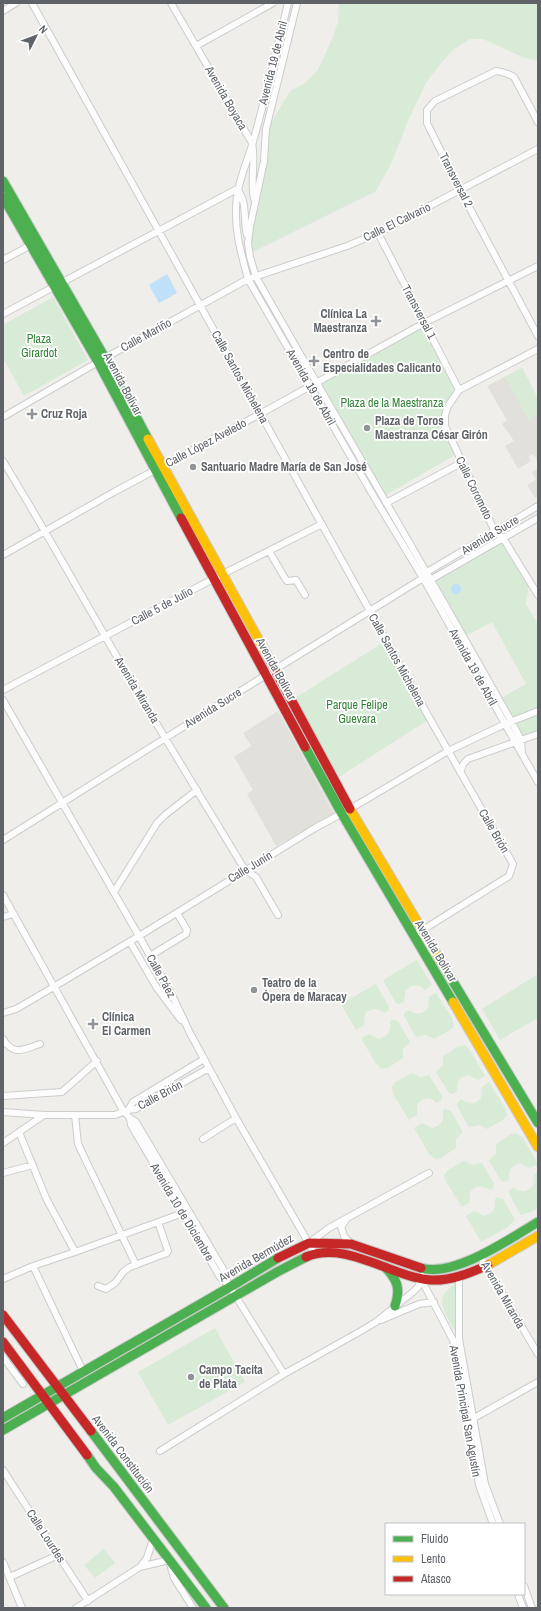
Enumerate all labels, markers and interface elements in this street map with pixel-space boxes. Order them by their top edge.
north arrow [16,16,56,56]
street label: Avenida 19 de Abril [255,19,291,107]
text: N [36,22,51,36]
street label: Avenida Boyaca [201,62,251,133]
street label: Transversal 2 [435,150,477,210]
street label: Calle El Calvario [361,199,433,245]
street label: Transversal 1 [398,282,440,342]
place label: Clínica La Maestranza [313,306,368,336]
street label: Calle Mariño [118,314,174,356]
marker: Clínica La Maestranza [370,315,382,327]
street label: Calle Santos Michelena [208,328,272,427]
park label: Plaza Girardot [21,331,57,361]
street label: Avenida 19 de Abril [282,345,339,428]
place label: Centro de Especialidades Calicanto [323,346,441,376]
street label: Avenida Bolívar [99,349,147,419]
marker: Centro de Especialidades Calicanto [308,355,320,367]
park label: Plaza de la Maestranza [341,395,444,411]
place label: Cruz Roja [41,406,87,422]
marker: Cruz Roja [26,408,38,420]
place label: Plaza de Toros Maestranza César Girón [375,413,488,443]
street label: Calle López Aveledo [163,415,249,471]
marker: Plaza de Toros Maestranza César Girón [362,423,372,433]
street label: Calle Coromoto [452,454,496,522]
place label: Santuario Madre María de San José [201,459,367,475]
marker: Santuario Madre María de San José [188,462,198,472]
street label: Avenida Sucre [457,512,522,559]
street label: Calle 5 de Julio [128,583,196,629]
street label: Calle Santos Michelena [365,611,429,710]
street label: Avenida 19 de Abril [445,625,501,708]
street label: Avenida Bolívar [252,634,300,704]
street label: Avenida Miranda [110,653,163,727]
street label: Avenida Sucre [181,684,245,732]
park label: Parque Felipe Guevara [326,697,388,727]
street label: Calle Brión [475,806,513,856]
street label: Calle Junín [225,847,275,887]
street label: Avenida Bolívar [411,916,461,985]
street label: Calle Páez [142,951,180,1001]
place label: Teatro de la Ópera de Maracay [262,975,347,1005]
marker: Teatro de la Ópera de Maracay [249,985,259,995]
place label: Clínica El Carmen [102,1009,151,1039]
marker: Clínica El Carmen [87,1018,99,1030]
street label: Calle Brión [135,1077,185,1113]
street label: Avenida 10 de Diciembre [146,1159,218,1264]
street label: Avenida Bermúdez [215,1230,296,1286]
street label: Avenida Miranda [477,1258,529,1332]
street label: Avenida Principal San Agustín [445,1343,484,1478]
place label: Campo Tacita de Plata [199,1362,263,1392]
marker: Campo Tacita de Plata [186,1372,196,1382]
street label: Avenida Constitución [88,1411,158,1496]
street label: Calle Lourdes [23,1506,69,1566]
legend [385,1523,525,1595]
text: Fluido [421,1531,448,1547]
text: Lento [421,1551,446,1567]
text: Atasco [420,1571,451,1587]

